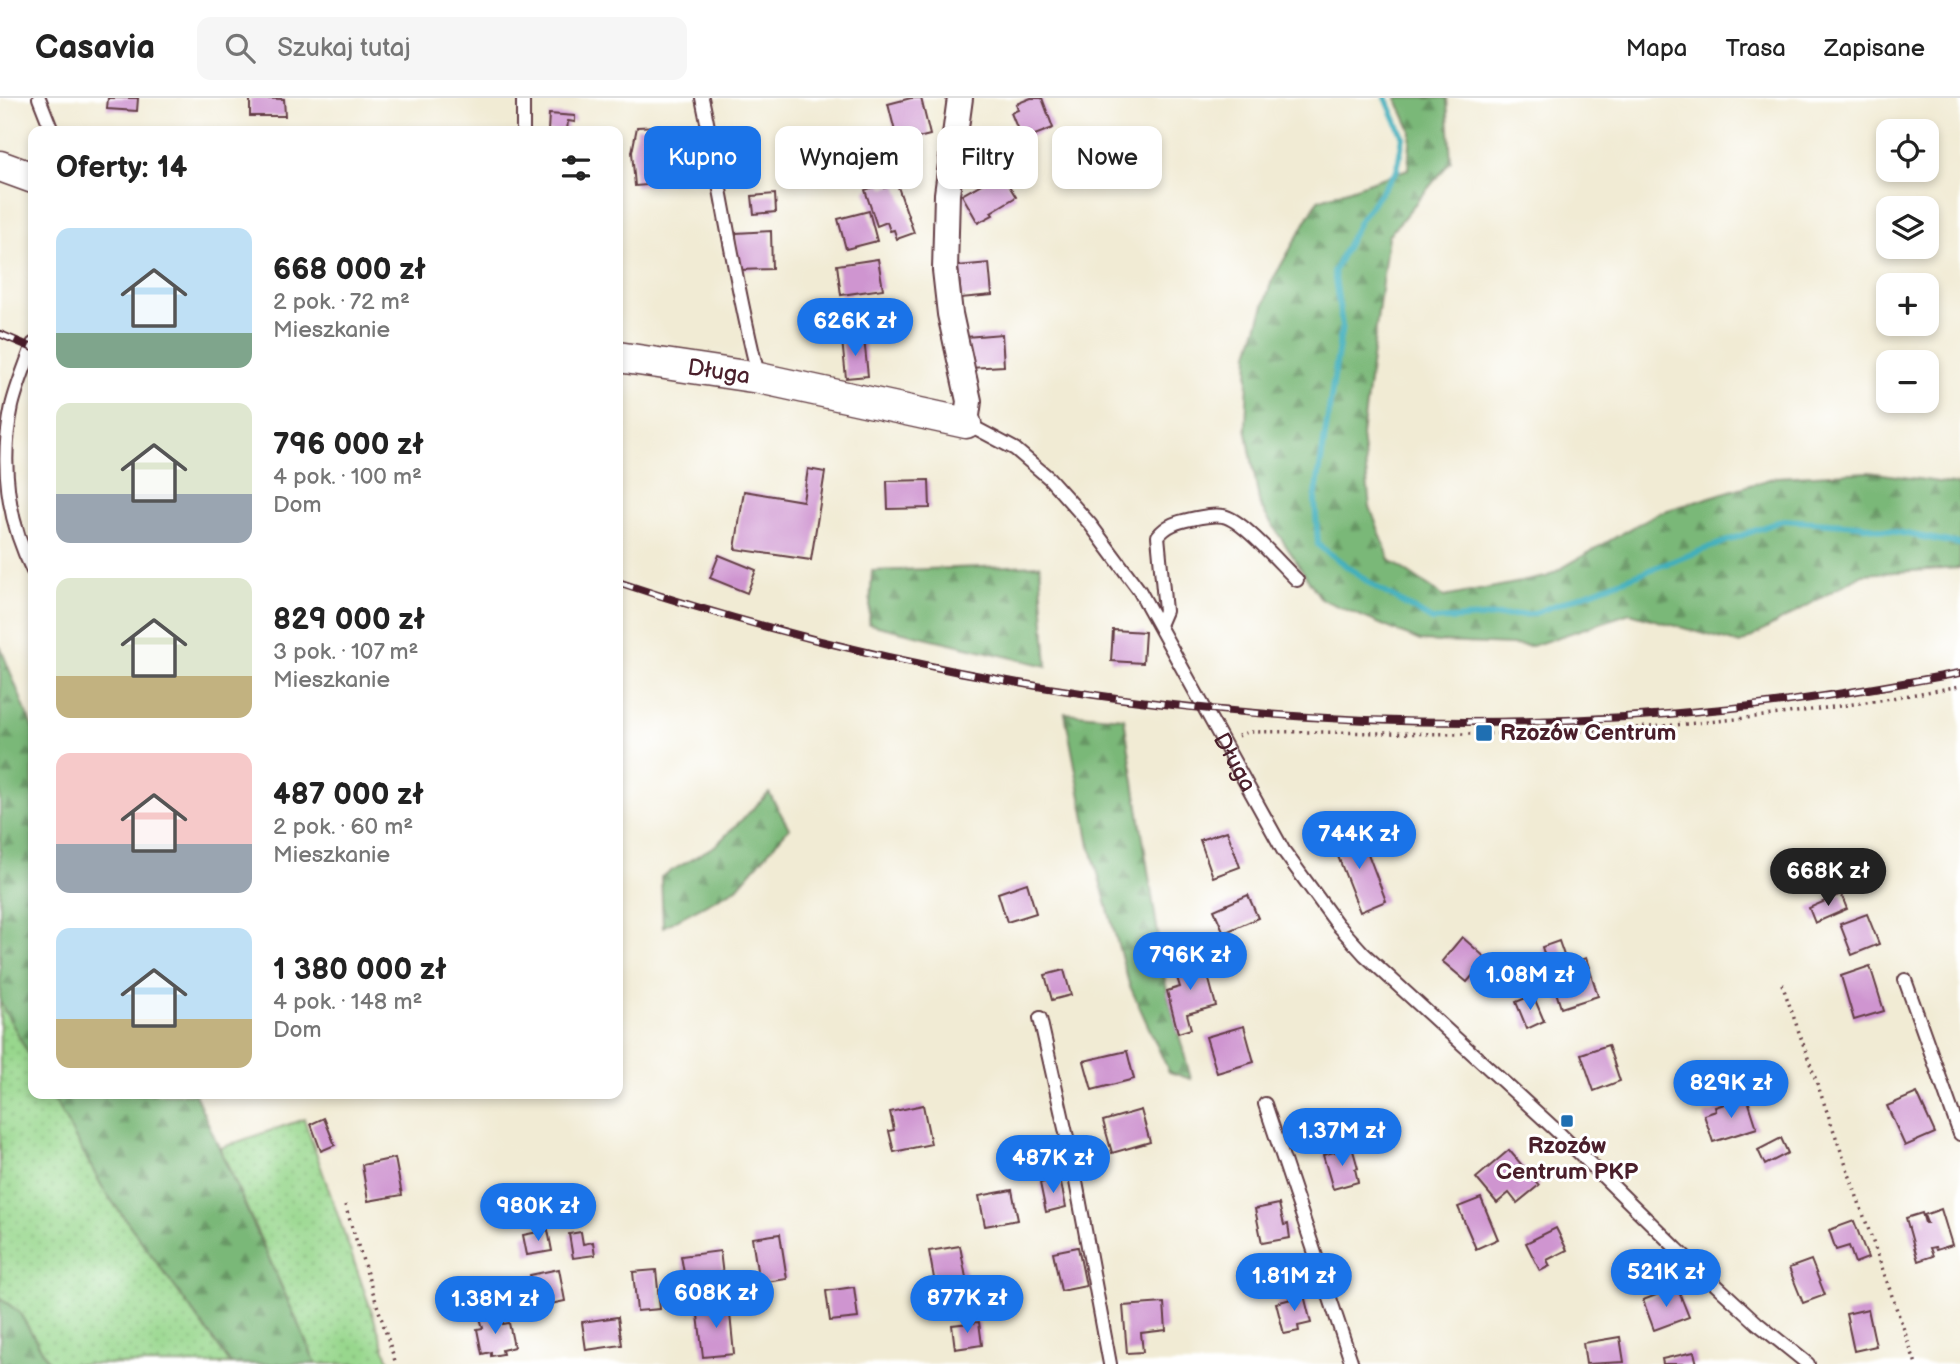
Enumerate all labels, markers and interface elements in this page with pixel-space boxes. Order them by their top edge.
search box [197,17,687,80]
text: Casavia [35,28,155,68]
icon: search [221,29,259,67]
text: Szukaj tutaj [277,33,411,64]
text: Mapa [1626,34,1687,63]
text: Trasa [1725,34,1786,63]
text: Zapisane [1824,34,1925,63]
map controls [1876,119,1939,413]
button: locate [1876,119,1939,182]
chip: Kupno [644,126,761,189]
chip: Wynajem [775,126,923,189]
chip: Filtry [937,126,1038,189]
chip: Nowe [1052,126,1162,189]
icon: filters [557,149,595,187]
text: Oferty: 14 [56,150,187,186]
button: layers [1876,196,1939,259]
text: 668 000 zł [273,252,426,288]
icon: home [112,256,196,340]
button: + [1876,273,1939,336]
text: 2 pok. · 72 m² [273,288,410,316]
pin: 626K zł [790,299,920,358]
text: 626K zł [813,307,897,335]
text: Mieszkanie [273,316,390,344]
button: − [1876,350,1939,413]
street label: Długa [686,354,752,391]
text: 796 000 zł [273,427,424,463]
icon: home [112,431,196,515]
text: 4 pok. · 100 m² [273,463,422,491]
text: Dom [273,491,322,519]
text: 829 000 zł [273,602,425,638]
icon: home [112,606,196,690]
text: 3 pok. · 107 m² [273,638,418,666]
text: Mieszkanie [273,666,390,694]
place label: Rzozów Centrum [1500,719,1676,747]
marker: Rzozów Centrum [1474,723,1494,743]
street label: Długa [1207,728,1262,797]
text: 487 000 zł [273,777,424,813]
icon: home [112,781,196,865]
pin: 744K zł [1294,812,1424,871]
text: 2 pok. · 60 m² [273,813,413,841]
text: 744K zł [1318,820,1400,848]
text: Mieszkanie [273,841,390,869]
pin: 668K zł [1763,848,1893,908]
text: 668K zł [1786,857,1870,885]
pin: 796K zł [1125,932,1255,992]
text: 796K zł [1149,941,1231,969]
text: 1 380 000 zł [273,952,447,988]
pin: 1.08M zł [1458,953,1602,1012]
icon: home [112,956,196,1040]
text: 1.08M zł [1485,961,1575,989]
text: 4 pok. · 148 m² [273,988,422,1016]
text: Dom [273,1016,322,1044]
pin: 829K zł [1666,1060,1796,1120]
text: 829K zł [1689,1069,1773,1097]
pin: 1.37M zł [1270,1108,1414,1168]
marker: Rzozów Centrum PKP [1559,1113,1575,1129]
text: 1.37M zł [1298,1117,1386,1145]
place label: Rzozów Centrum PKP [1496,1132,1639,1186]
pin: 487K zł [988,1136,1118,1195]
text: 487K zł [1012,1144,1094,1172]
pin: 980K zł [473,1184,603,1243]
text: 980K zł [496,1192,580,1220]
pin: 521K zł [1601,1250,1731,1309]
pin: 1.81M zł [1222,1254,1366,1313]
text: 521K zł [1627,1258,1705,1286]
text: 1.81M zł [1252,1262,1336,1290]
pin: 608K zł [651,1270,781,1330]
pin: 1.38M zł [423,1276,567,1336]
pin: 877K zł [902,1276,1032,1335]
text: 608K zł [674,1279,758,1307]
text: 877K zł [926,1284,1008,1312]
text: 1.38M zł [451,1285,539,1313]

